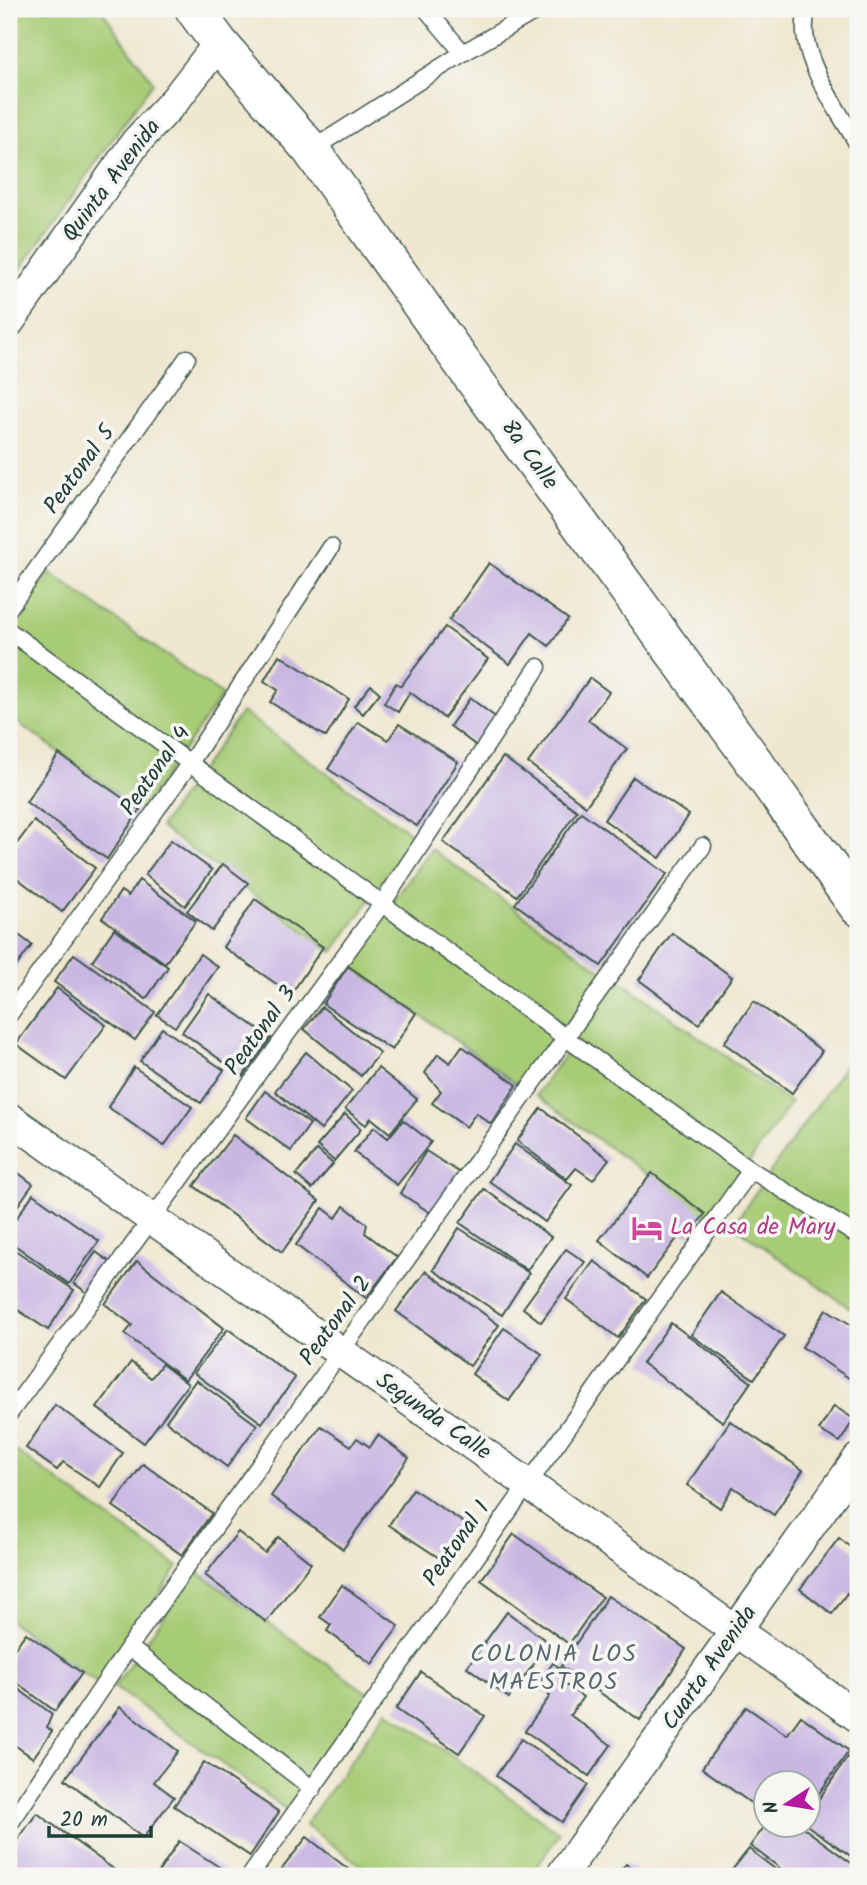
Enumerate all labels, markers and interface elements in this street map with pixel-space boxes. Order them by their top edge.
street label: Quinta Avenida [54,112,170,250]
street label: 8a Calle [491,412,567,498]
street label: Peatonal 5 [35,416,126,522]
street label: Peatonal 4 [112,718,200,824]
street label: Peatonal 3 [216,978,306,1084]
place label: La Casa de Mary [670,1210,836,1246]
hotel icon: La Casa de Mary [630,1211,664,1245]
street label: Peatonal 2 [291,1268,381,1374]
street label: Segunda Calle [368,1364,498,1470]
street label: Peatonal 1 [414,1494,500,1594]
street label: Cuarta Avenida [653,1598,767,1738]
district label: COLONIA LOS MAESTROS [470,1635,638,1702]
north arrow [752,1770,822,1840]
scale bar [49,1794,150,1838]
text: N [756,1798,788,1816]
text: 20 m [60,1804,108,1837]

